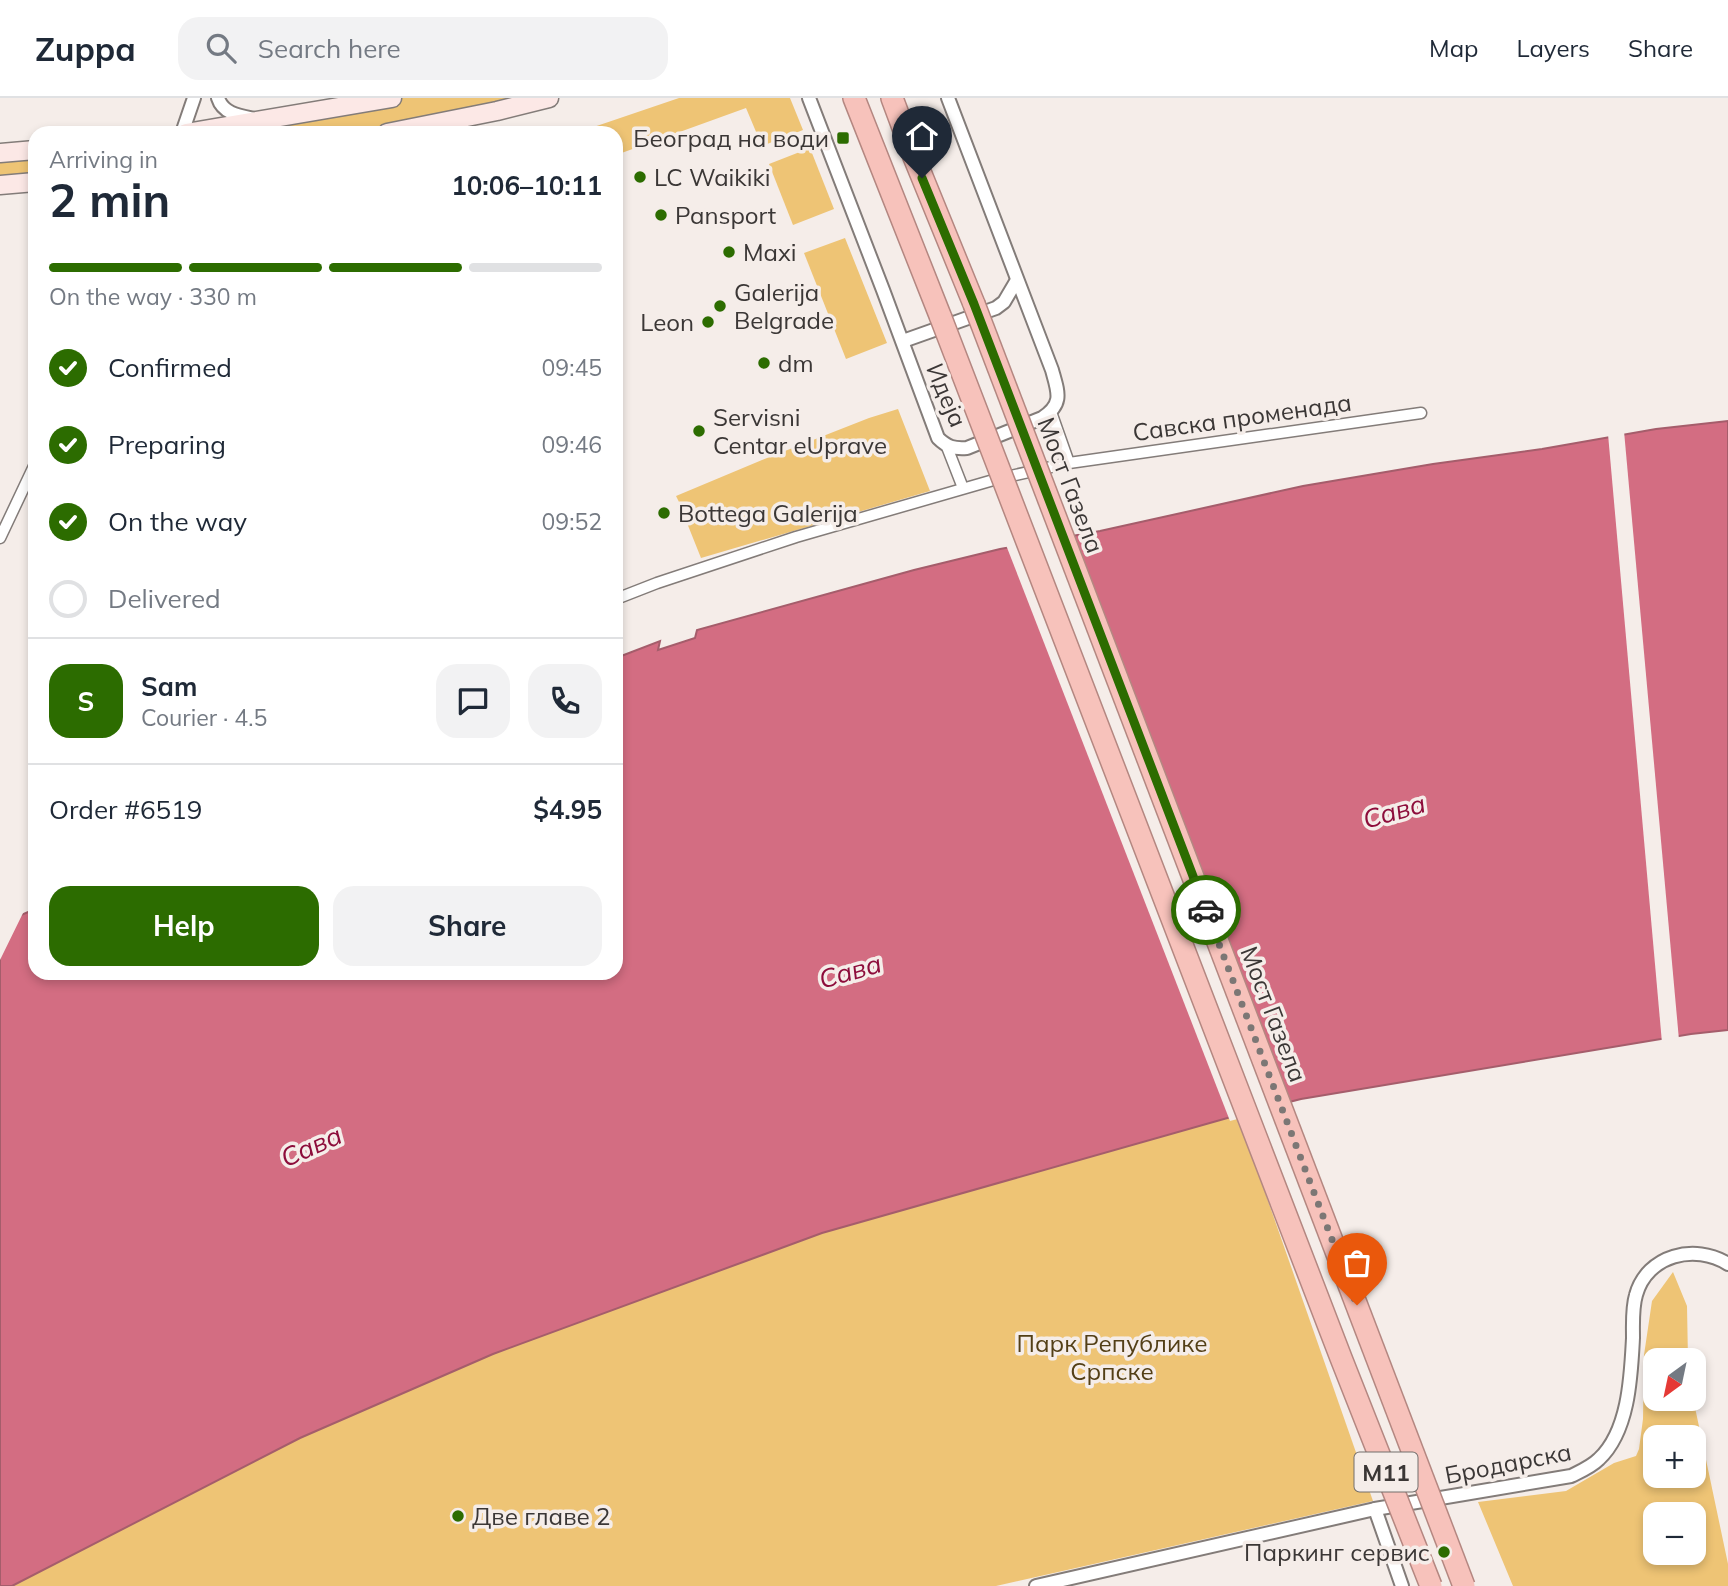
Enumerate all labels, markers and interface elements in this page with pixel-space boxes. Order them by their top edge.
search box [178,17,668,80]
text: Zuppa [35,28,136,69]
icon: search [202,29,240,67]
text: Search here [258,32,401,65]
text: Map [1429,33,1478,63]
text: Layers [1516,33,1590,63]
text: Share [1628,33,1693,63]
pin [892,106,952,178]
icon: home [903,117,941,155]
place label: Београд на води [633,123,829,153]
marker: Београд на води [835,130,851,146]
text: Arriving in [49,145,158,174]
place label: LC Waikiki [654,162,770,192]
text: 10:06–10:11 [451,169,602,202]
marker: LC Waikiki [632,169,648,185]
text: 2 min [49,171,170,229]
place label: Pansport [675,200,776,230]
marker: Pansport [653,207,669,223]
place label: Maxi [743,237,797,267]
marker: Maxi [721,244,737,260]
place label: Galerija Belgrade [734,277,834,335]
text: On the way · 330 m [49,282,257,311]
marker: Galerija Belgrade [712,298,728,314]
place label: Leon [640,307,694,337]
marker: Leon [700,314,716,330]
place label: dm [778,348,813,378]
icon: check [49,349,87,387]
text: Confirmed [108,351,232,384]
text: 09:45 [542,353,602,382]
marker: dm [756,355,772,371]
street label: Идеја [920,359,974,431]
street label: Савска променада [1131,387,1353,447]
place label: Servisni Centar eUprave [713,402,887,460]
street label: Мост Газела [1031,413,1111,557]
marker: Servisni Centar eUprave [691,423,707,439]
icon: check [49,426,87,464]
text: Preparing [108,428,226,461]
text: 09:46 [542,430,602,459]
place label: Bottega Galerija [678,498,858,528]
icon: check [49,503,87,541]
text: On the way [108,505,247,538]
marker: Bottega Galerija [656,505,672,521]
text: 09:52 [542,507,602,536]
text: Delivered [108,582,221,615]
button: chat [436,664,510,738]
button: phone [528,664,602,738]
text: Sam [141,670,197,703]
text: S [78,685,94,718]
text: Courier · 4.5 [141,703,267,732]
water label: Сава [1359,786,1429,836]
text: Order #6519 [49,793,202,826]
text: $4.95 [533,793,602,826]
courier [1171,875,1241,945]
button: Help [49,886,319,966]
button: Share [333,886,602,966]
icon: car [1187,891,1225,929]
street label: Мост Газела [1234,942,1314,1086]
water label: Сава [815,946,885,996]
water label: Сава [275,1118,347,1174]
pin [1327,1233,1387,1305]
icon: bag [1338,1244,1376,1282]
park label: Парк Републике Српске [1017,1328,1207,1386]
north arrow [1643,1348,1706,1410]
map controls [1643,1348,1706,1565]
button: + [1643,1425,1706,1488]
street label: Бродарска [1442,1436,1574,1490]
road number: M11 [1354,1452,1418,1492]
place label: Две главе 2 [472,1501,610,1531]
button: − [1643,1502,1706,1565]
marker: Две главе 2 [450,1508,466,1524]
place label: Паркинг сервис [1244,1537,1430,1567]
marker: Паркинг сервис [1436,1544,1452,1560]

